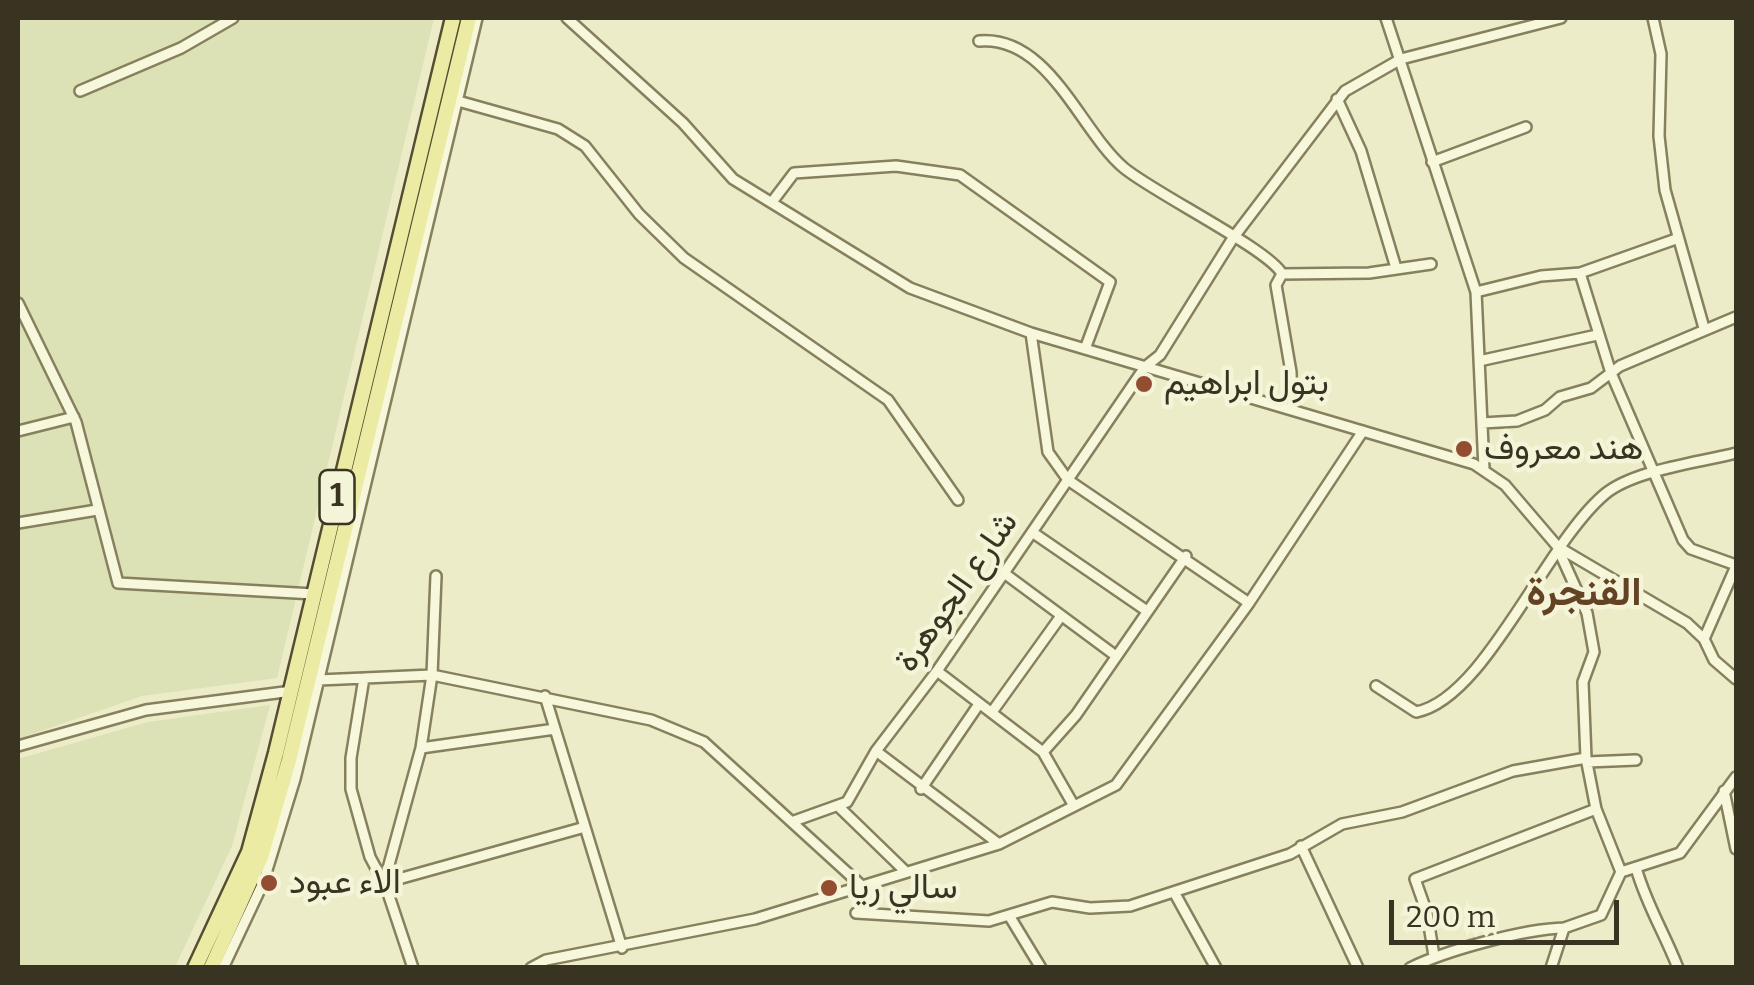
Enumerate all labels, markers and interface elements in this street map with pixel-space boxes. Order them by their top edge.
place label: بتول ابراهيم [1164,363,1329,405]
marker: بتول ابراهيم [1133,373,1155,395]
place label: هند معروف [1484,428,1643,470]
marker: هند معروف [1453,438,1475,460]
road number: 1 [320,470,354,524]
street label: شارع الجوهرة [886,504,1028,680]
district label: القنجرة [1526,570,1642,618]
place label: الاء عبود [289,862,401,904]
place label: سالي ريا [849,867,958,909]
marker: الاء عبود [258,872,280,894]
marker: سالي ريا [818,877,840,899]
scale bar [1394,880,1624,942]
text: 200 m [1406,899,1495,935]

